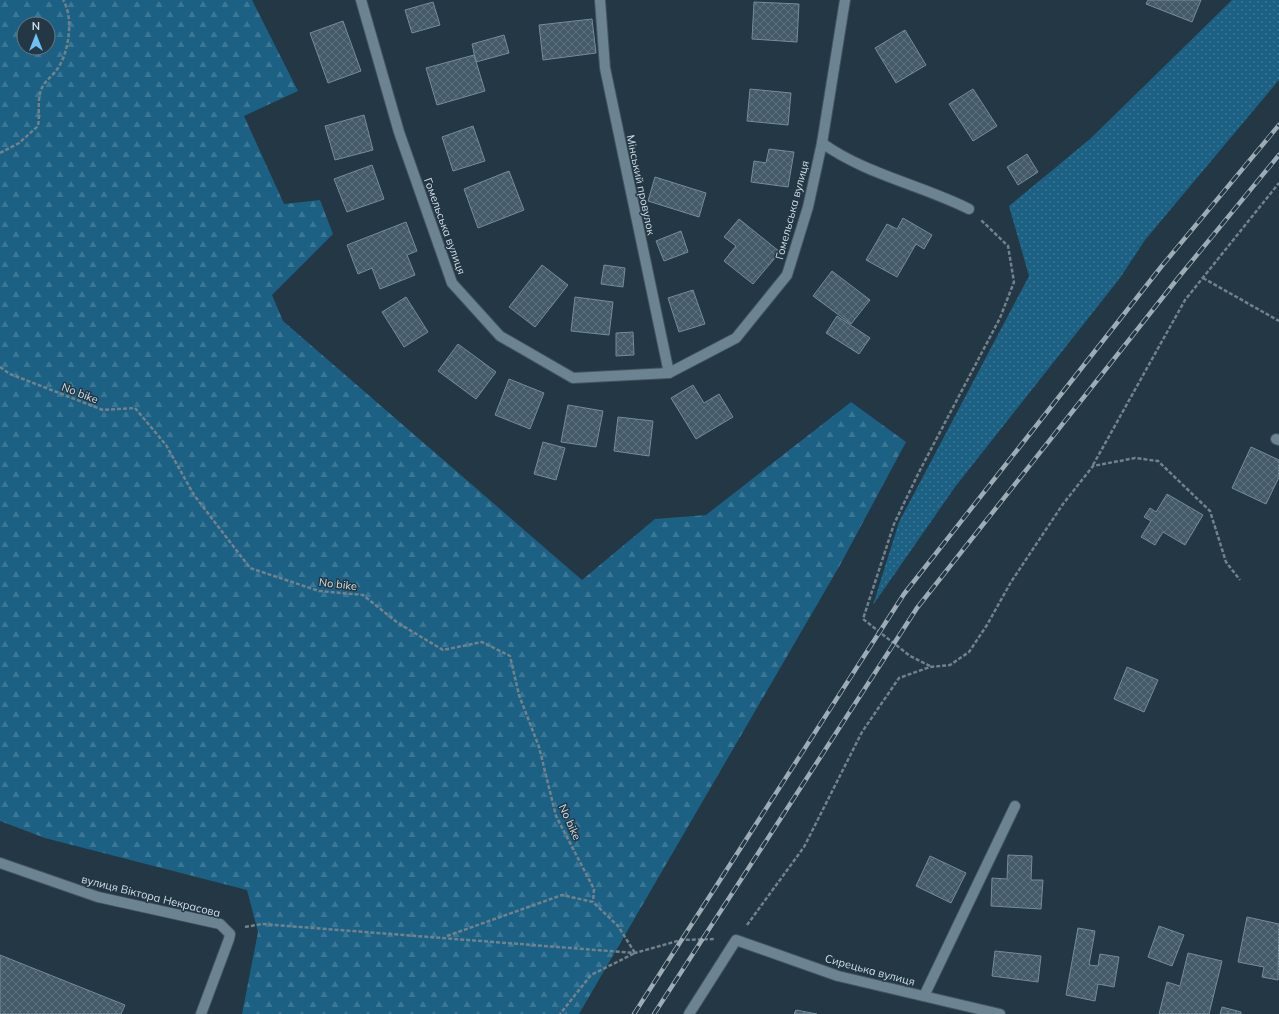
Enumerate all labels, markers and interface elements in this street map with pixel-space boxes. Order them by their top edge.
north arrow [16,16,56,56]
text: N [32,19,40,33]
street label: Мінський провулок [624,133,659,237]
street label: Гомельська вулиця [772,159,812,261]
street label: Гомельська вулиця [421,176,469,276]
street label: No bike [60,380,100,406]
street label: No bike [318,575,358,593]
street label: No bike [556,802,584,842]
street label: вулиця Віктора Некрасова [80,872,222,920]
street label: Сирецька вулиця [823,951,917,989]

